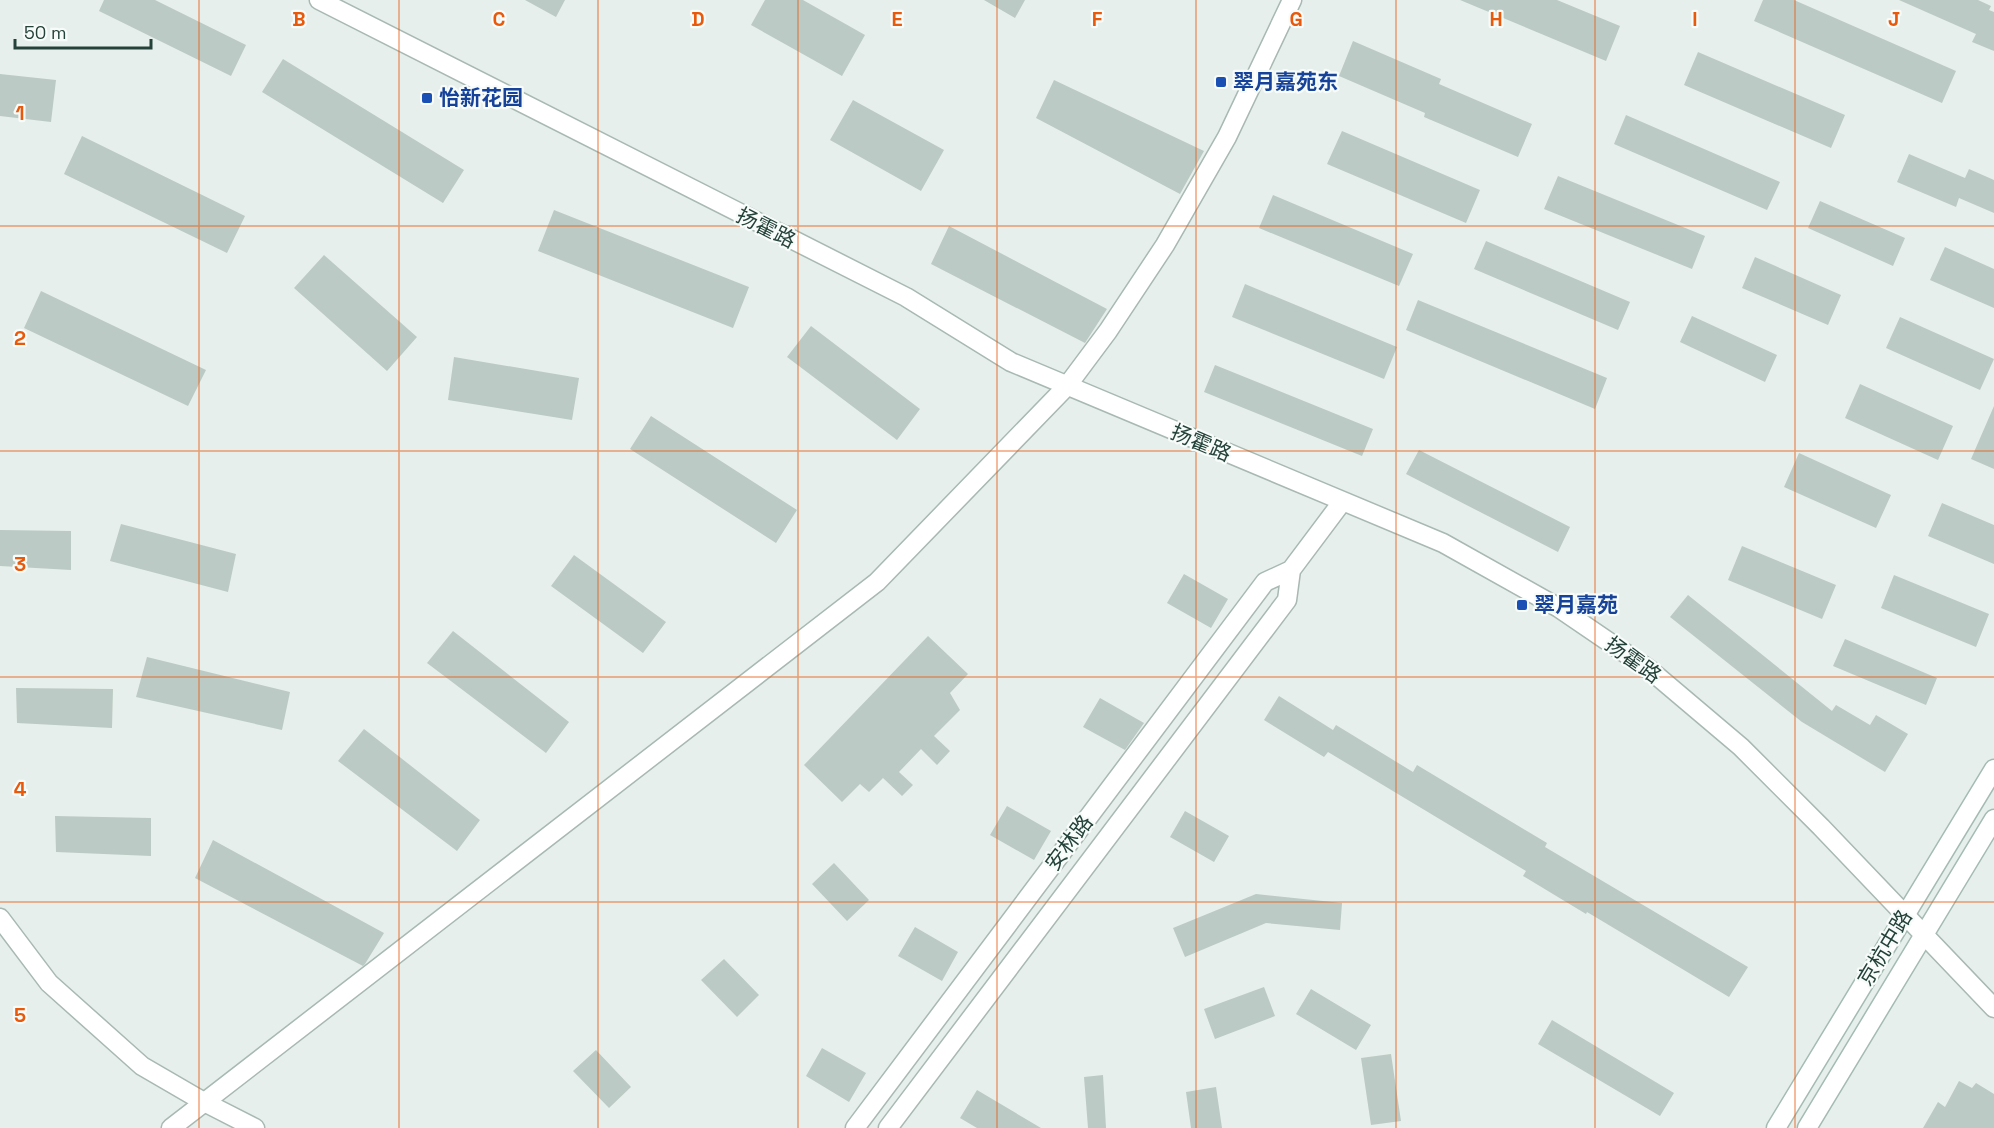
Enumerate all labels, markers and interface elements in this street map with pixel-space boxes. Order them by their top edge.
text: B [292,6,306,32]
text: C [493,6,506,32]
text: D [691,6,705,32]
text: E [891,6,903,32]
text: F [1092,6,1103,32]
text: G [1289,6,1303,32]
text: H [1489,6,1503,32]
text: I [1692,6,1698,32]
text: J [1888,6,1900,32]
scale bar [15,12,152,50]
text: 50 m [24,21,66,44]
place label: 翠月嘉苑东 [1233,68,1338,95]
marker: 翠月嘉苑东 [1214,75,1228,89]
place label: 怡新花园 [439,84,523,111]
marker: 怡新花园 [420,91,434,105]
text: 1 [15,100,25,126]
street label: 扬霍路 [732,201,800,254]
text: 2 [14,325,26,351]
street label: 扬霍路 [1167,418,1235,467]
text: 3 [14,551,26,577]
place label: 翠月嘉苑 [1534,591,1618,618]
marker: 翠月嘉苑 [1515,598,1529,612]
street label: 扬霍路 [1600,630,1667,689]
text: 4 [14,776,27,802]
street label: 安林路 [1039,809,1098,876]
street label: 京杭中路 [1851,905,1918,991]
text: 5 [14,1002,26,1028]

